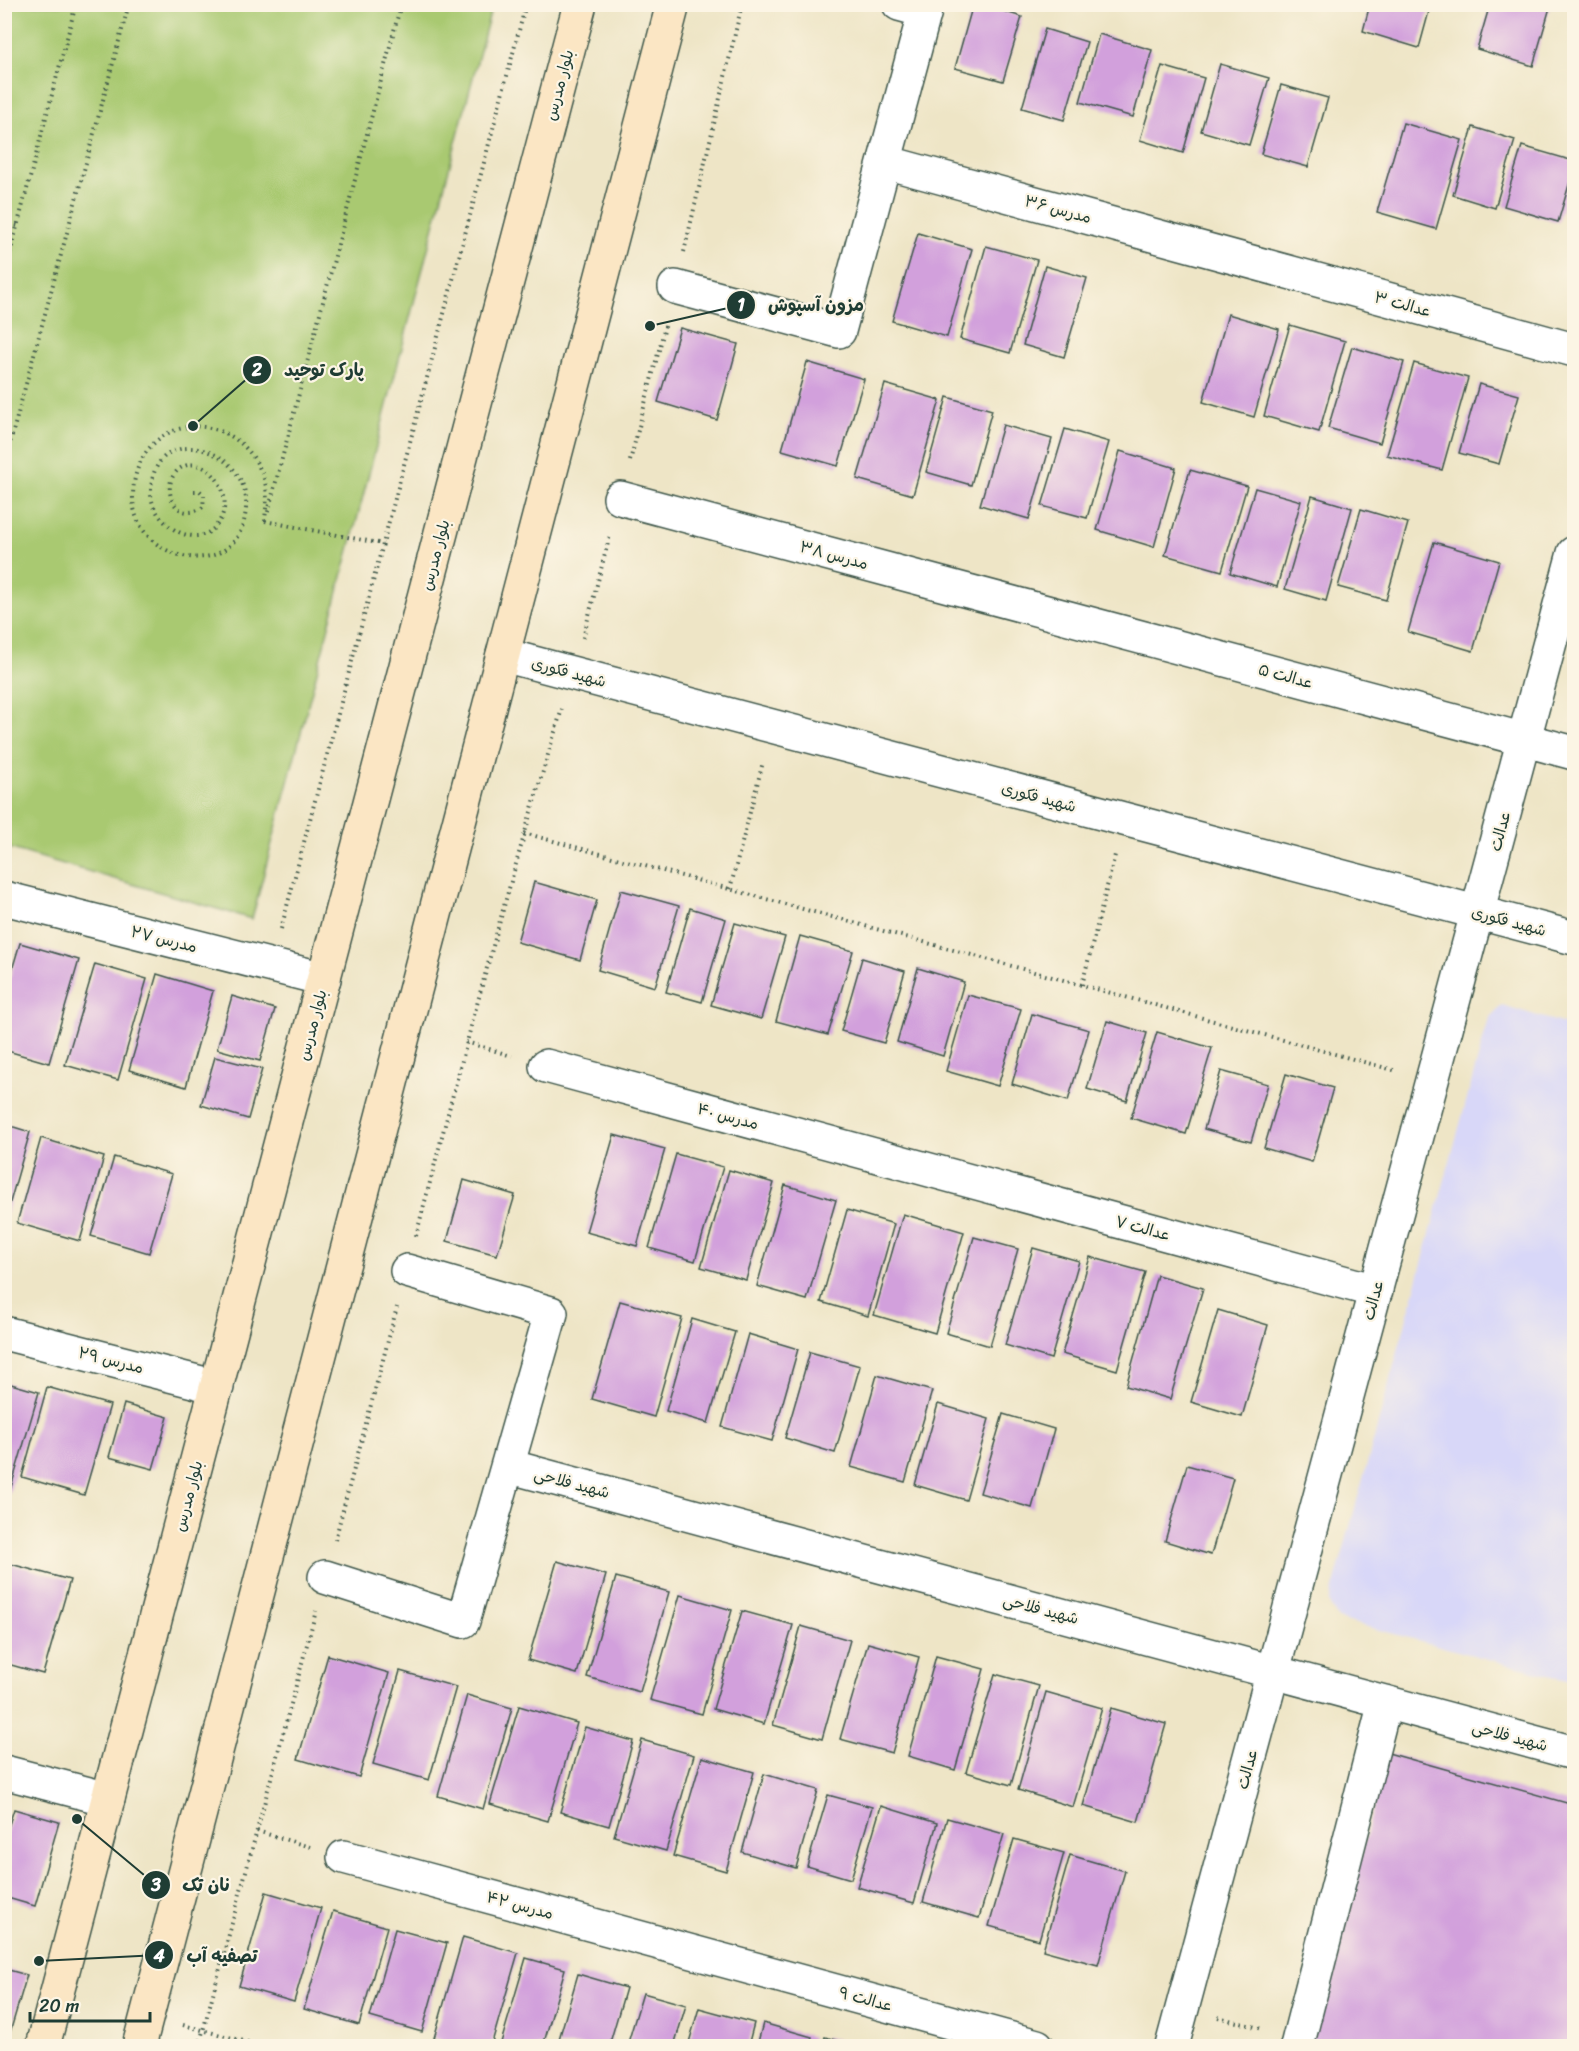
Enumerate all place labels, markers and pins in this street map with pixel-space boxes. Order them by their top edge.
callout: مزون آسپوش [726,287,876,323]
callout: پارک توحید [242,352,376,388]
callout: نان تک [141,1867,242,1903]
callout: تصفیه آب [144,1937,269,1973]

